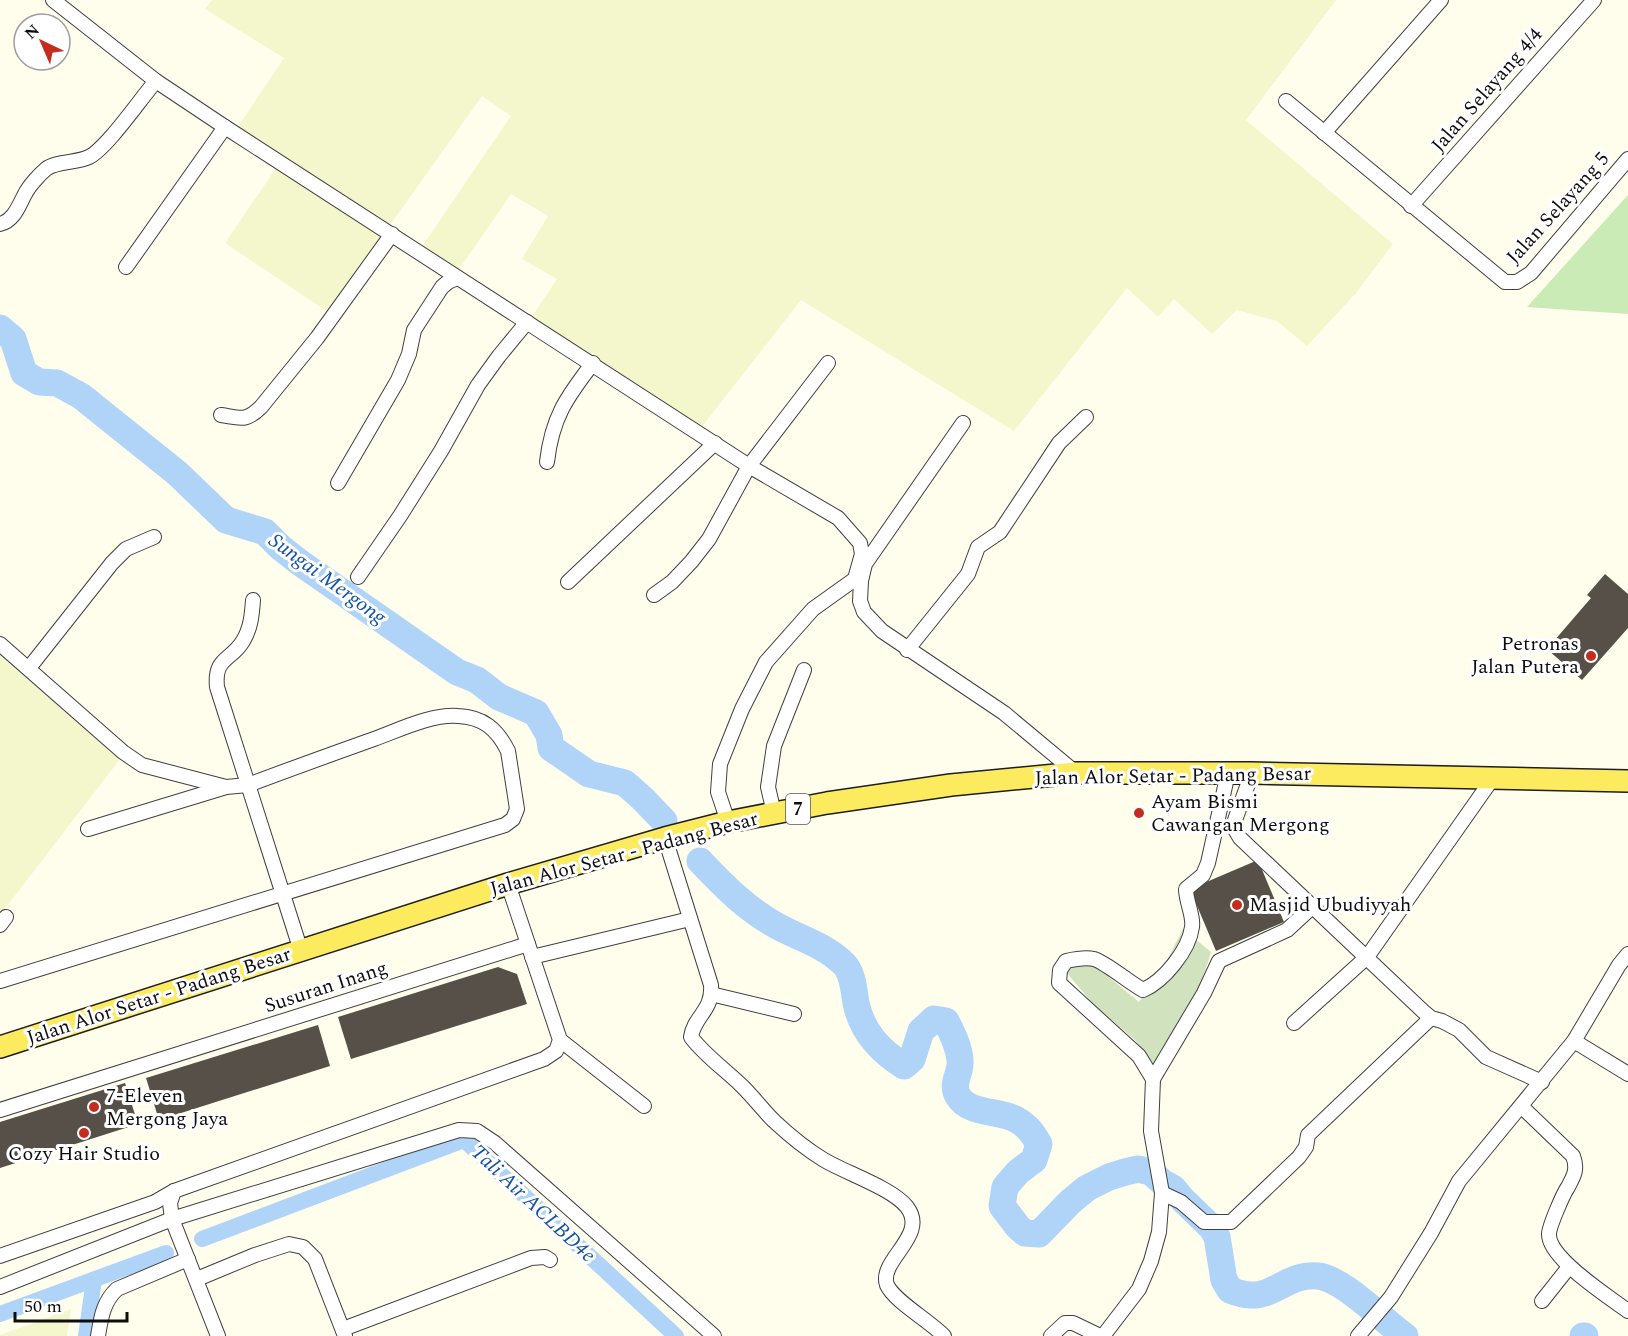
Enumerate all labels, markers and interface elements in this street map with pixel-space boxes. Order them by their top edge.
north arrow [12,12,72,72]
text: N [19,19,45,45]
street label: Jalan Selayang 4/4 [1424,21,1550,159]
street label: Jalan Selayang 5 [1499,145,1617,271]
water label: Sungai Mergong [262,525,393,633]
place label: Petronas Jalan Putera [1471,629,1579,682]
marker: Petronas Jalan Putera [1584,649,1598,663]
street label: Jalan Alor Setar - Padang Besar [1034,759,1312,793]
place label: Ayam Bismi Cawangan Mergong [1151,787,1330,840]
road number: 7 [786,794,810,824]
street label: Jalan Alor Setar - Padang Besar [487,804,762,904]
marker: Ayam Bismi Cawangan Mergong [1132,806,1146,820]
place label: Masjid Ubudiyyah [1249,890,1411,920]
marker: Masjid Ubudiyyah [1230,898,1244,912]
street label: Jalan Alor Setar - Padang Besar [23,939,295,1053]
street label: Susuran Inang [261,953,391,1021]
place label: 7-Eleven Mergong Jaya [106,1081,228,1134]
marker: 7-Eleven Mergong Jaya [87,1100,101,1114]
marker: Cozy Hair Studio [77,1126,91,1140]
water label: Tali Air ACLBD4e [463,1137,603,1271]
place label: Cozy Hair Studio [8,1139,160,1169]
scale bar [15,1285,128,1323]
text: 50 m [24,1293,62,1320]

